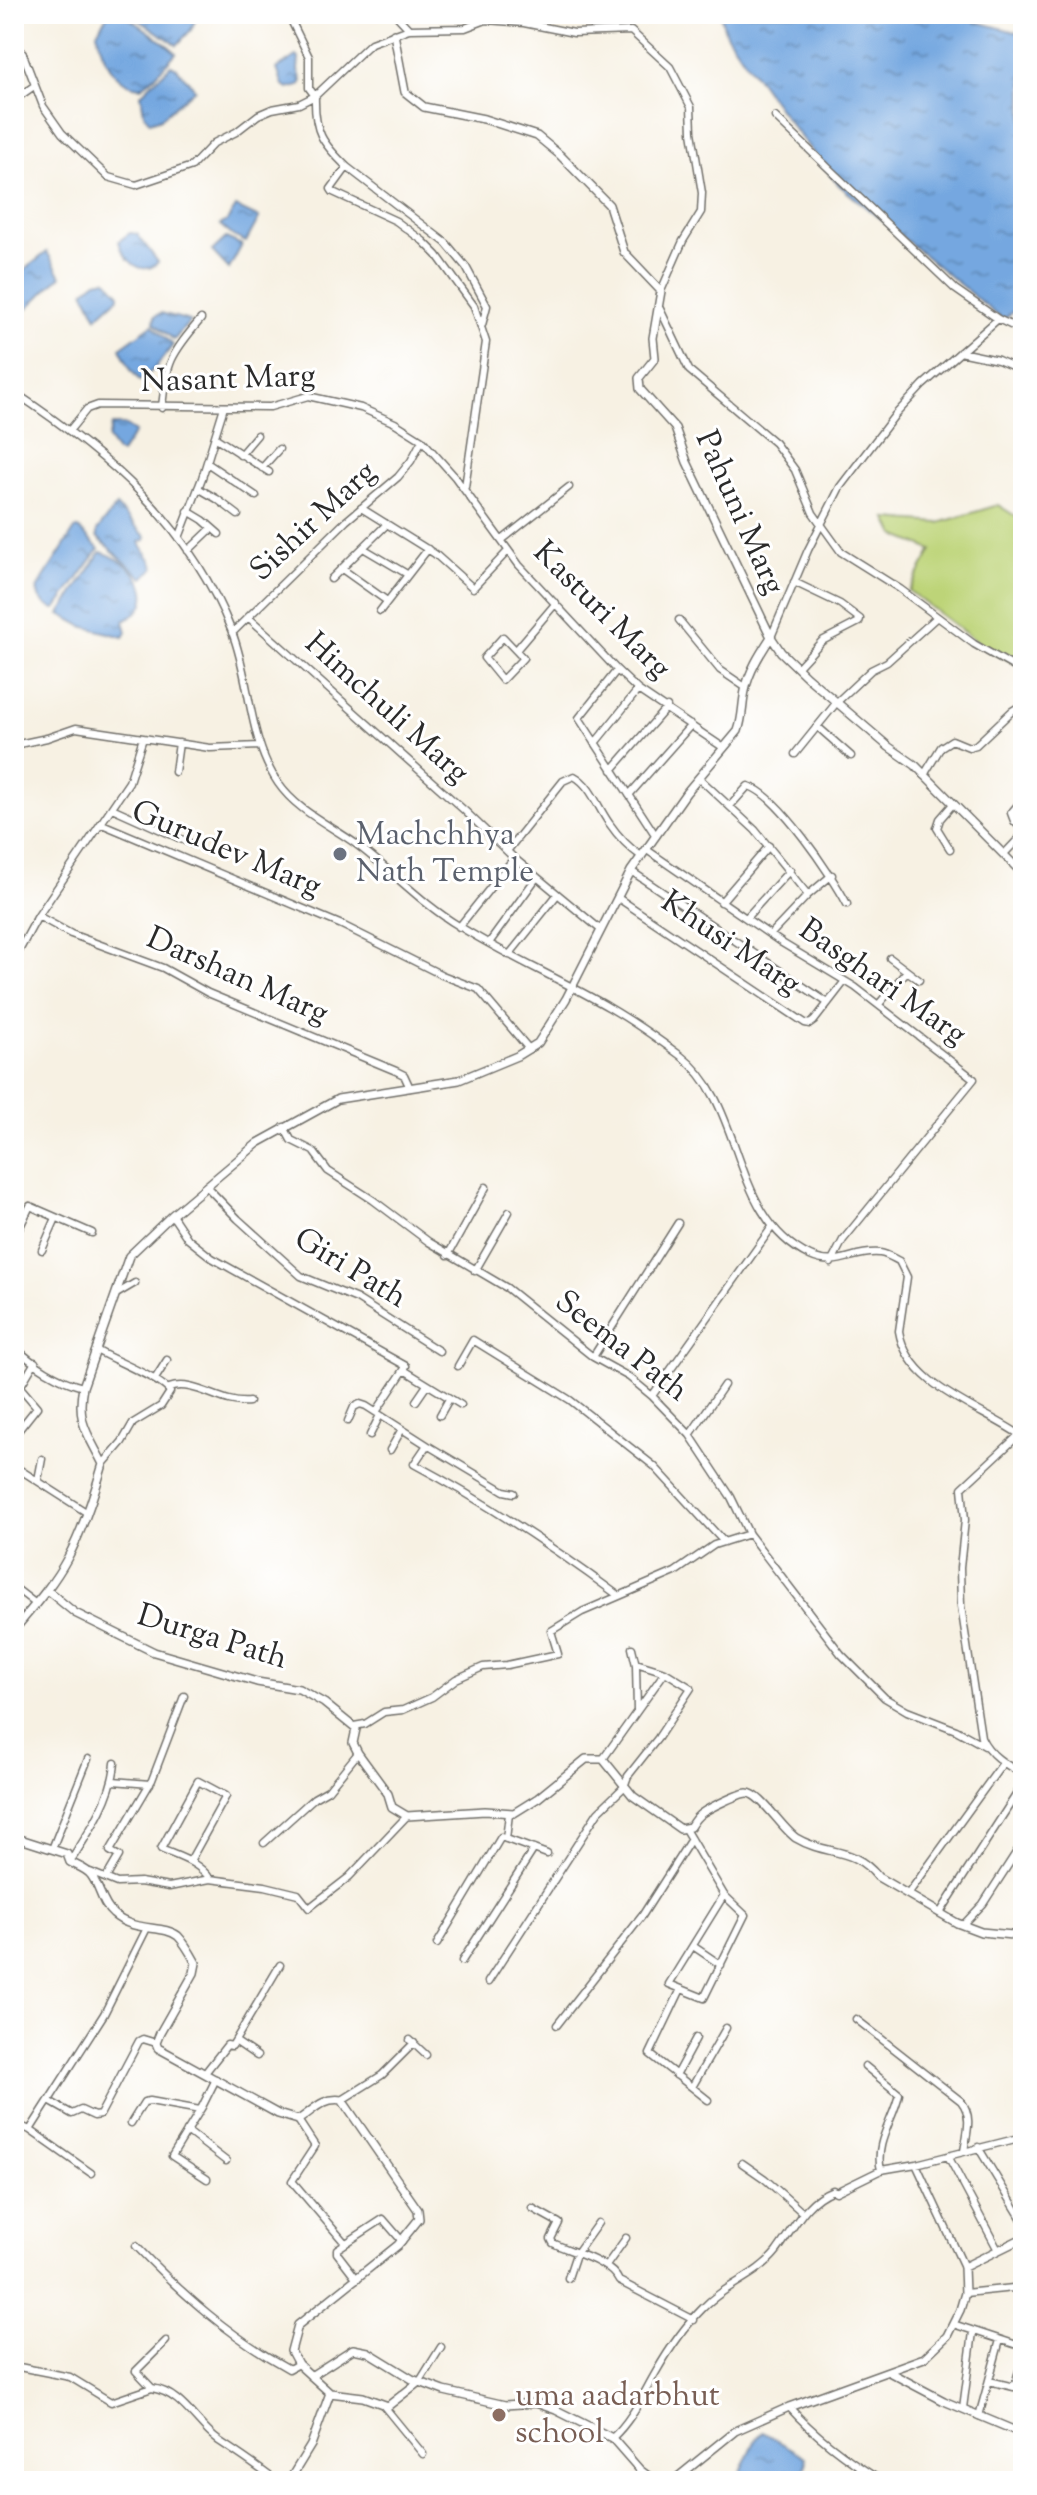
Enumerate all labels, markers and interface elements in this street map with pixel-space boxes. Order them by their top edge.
street label: Nasant Marg [140,354,316,406]
street label: Pahuni Marg [682,424,796,602]
street label: Sishir Marg [240,451,388,593]
street label: Kasturi Marg [521,531,681,691]
street label: Himchuli Marg [293,622,479,796]
street label: Gurudev Marg [124,789,328,911]
place label: Machchhya Nath Temple [356,813,534,896]
marker: Machchhya Nath Temple [331,845,349,863]
street label: Khusi Marg [651,880,809,1008]
street label: Basghari Marg [789,908,975,1058]
street label: Darshan Marg [139,916,335,1038]
street label: Giri Path [285,1217,415,1321]
street label: Seema Path [544,1280,698,1414]
street label: Durga Path [131,1593,293,1683]
place label: uma aadarbhut school [515,2374,720,2457]
marker: uma aadarbhut school [490,2406,508,2424]

